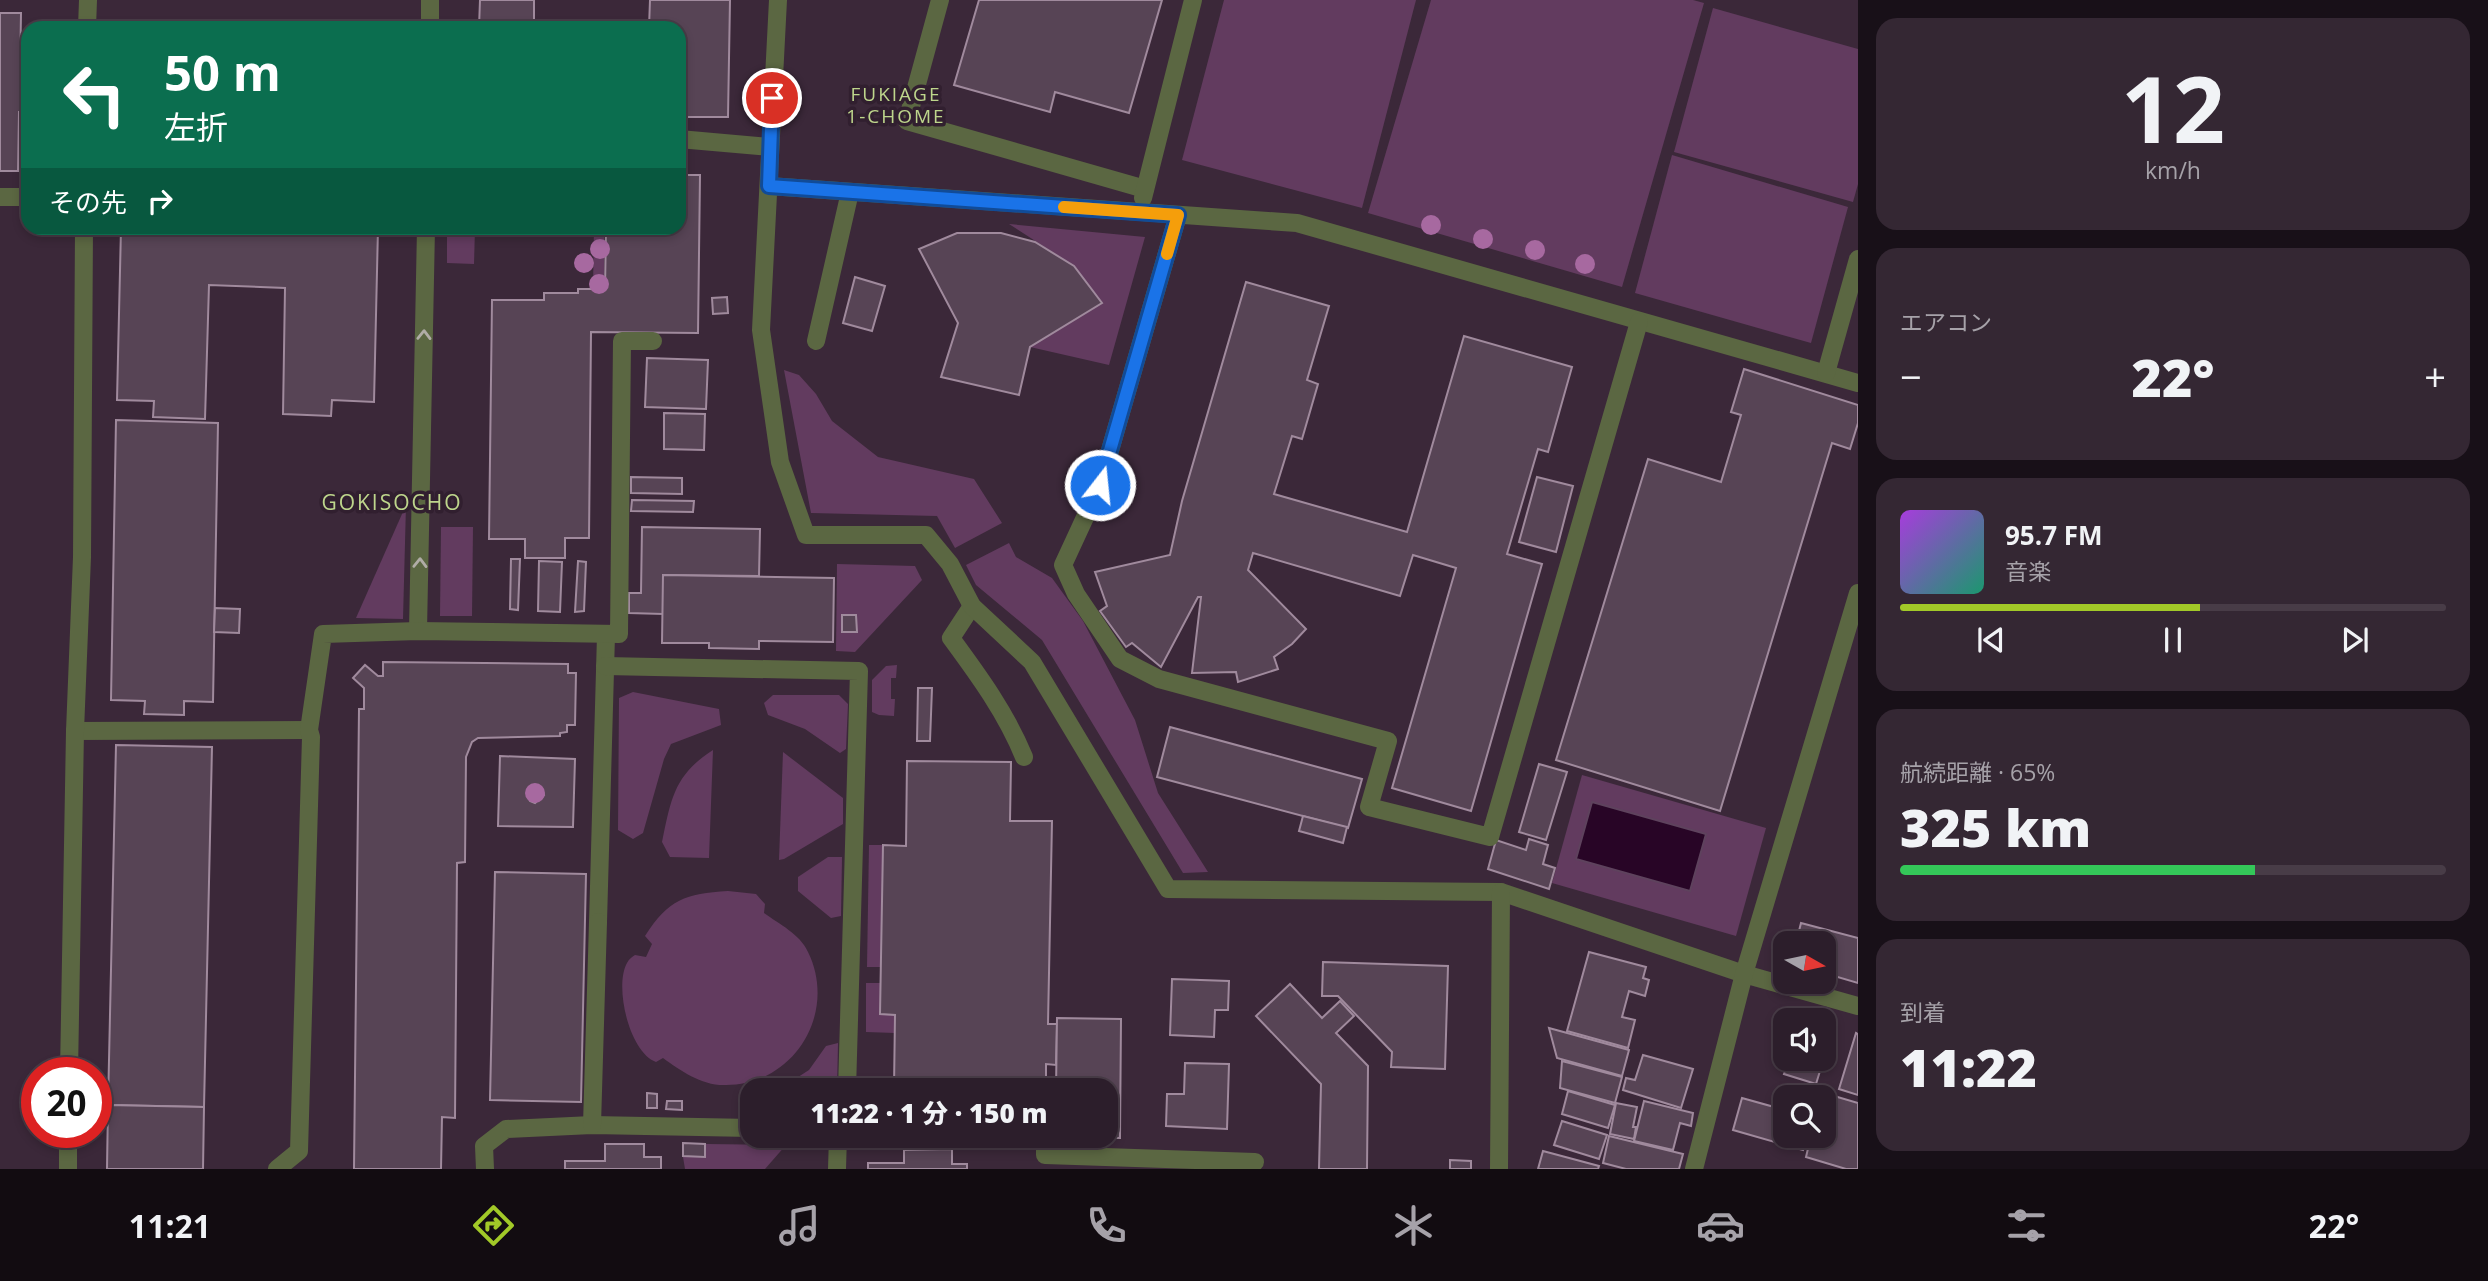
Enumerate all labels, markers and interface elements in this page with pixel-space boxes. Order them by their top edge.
text: 50 m [164,39,281,105]
text: 12 [2121,46,2225,170]
icon: left [49,49,140,140]
pin [742,68,802,128]
icon: arrive [753,79,791,117]
district label: FUKIAGE 1-CHOME [846,81,946,129]
text: 左折 [164,105,228,148]
text: km/h [2145,154,2201,186]
icon: right [141,182,179,220]
text: その先 [49,184,127,220]
text: エアコン [1900,306,1992,338]
one-way arrow [416,330,432,340]
text: 22° [2132,341,2214,412]
text: − [1900,350,1922,402]
text: + [2424,350,2446,402]
position arrow [1063,448,1137,522]
district label: GOKISOCHO [321,488,463,516]
text: 95.7 FM [2005,517,2103,553]
text: 音楽 [2005,555,2051,587]
one-way arrow [412,557,427,568]
icon: previous [1972,621,2010,659]
icon: pause [2154,621,2192,659]
icon: next [2336,621,2374,659]
text: 航続距離 · 65% [1900,756,2055,788]
text: 325 km [1900,791,2091,862]
north arrow [1773,931,1836,994]
map controls [1773,931,1836,1148]
text: 到着 [1900,996,1946,1028]
button: sound [1773,1008,1836,1071]
text: 11:22 [1900,1031,2037,1102]
speed limit sign: 20 [21,1057,112,1148]
button: search [1773,1085,1836,1148]
text: 11:22 · 1 分 · 150 m [811,1095,1047,1131]
icon: directions [469,1201,518,1250]
icon: music [775,1201,824,1250]
icon: phone [1082,1201,1131,1250]
icon: climate [1389,1201,1438,1250]
icon: car [1696,1201,1745,1250]
icon: filters [2002,1201,2051,1250]
text: 11:21 [129,1204,211,1247]
text: 22° [2309,1204,2359,1247]

